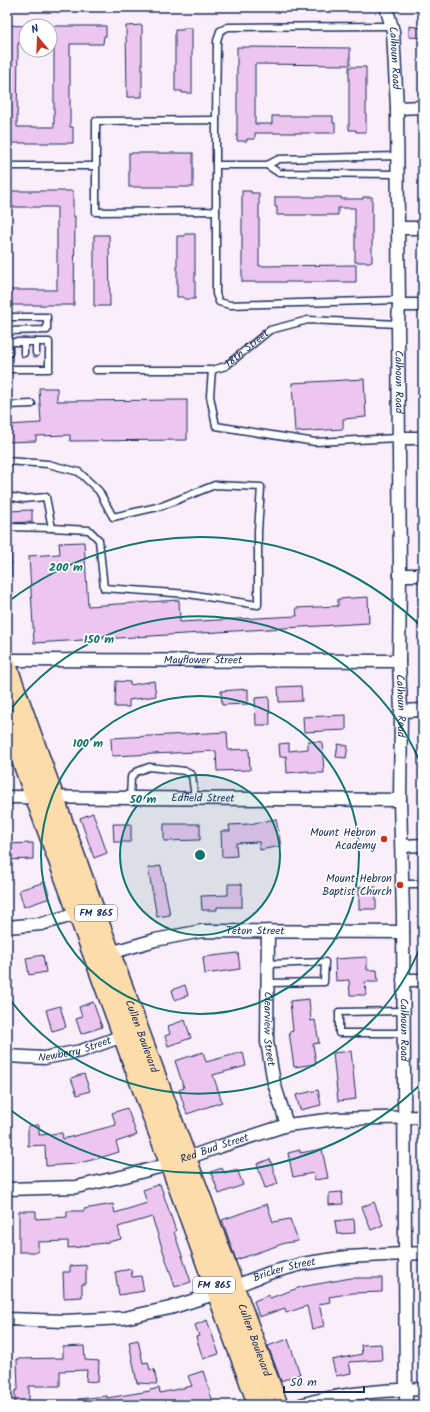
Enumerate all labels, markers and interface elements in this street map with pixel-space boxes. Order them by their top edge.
north arrow [18,18,58,58]
text: N [29,20,41,39]
street label: Calhoun Road [383,24,405,90]
street label: 18th Street [221,325,274,372]
street label: Calhoun Road [389,350,408,414]
text: 200 m [49,558,83,577]
text: 150 m [84,630,114,649]
street label: Mayflower Street [164,651,243,670]
street label: Calhoun Road [391,674,410,738]
text: 100 m [73,734,103,753]
street label: Edfield Street [171,789,235,808]
text: 50 m [129,790,157,809]
place label: Mount Hebron Academy [310,824,377,855]
marker: Mount Hebron Academy [379,834,389,844]
centre of rings [193,848,207,862]
place label: Mount Hebron Baptist Church [322,870,392,901]
marker: Mount Hebron Baptist Church [395,880,405,890]
road number: FM 865 [75,905,117,921]
street label: Teton Street [226,922,285,940]
street label: Clearview Street [258,991,280,1068]
street label: Cullen Boulevard [120,997,163,1076]
street label: Calhoun Road [395,998,413,1062]
street label: Newberry Street [38,1031,115,1067]
street label: Red Bud Street [178,1128,252,1169]
street label: Bricker Street [250,1253,318,1287]
road number: FM 865 [193,1277,235,1293]
street label: Cullen Boulevard [232,1301,276,1380]
scale bar [284,1368,364,1394]
text: 50 m [290,1373,317,1392]

